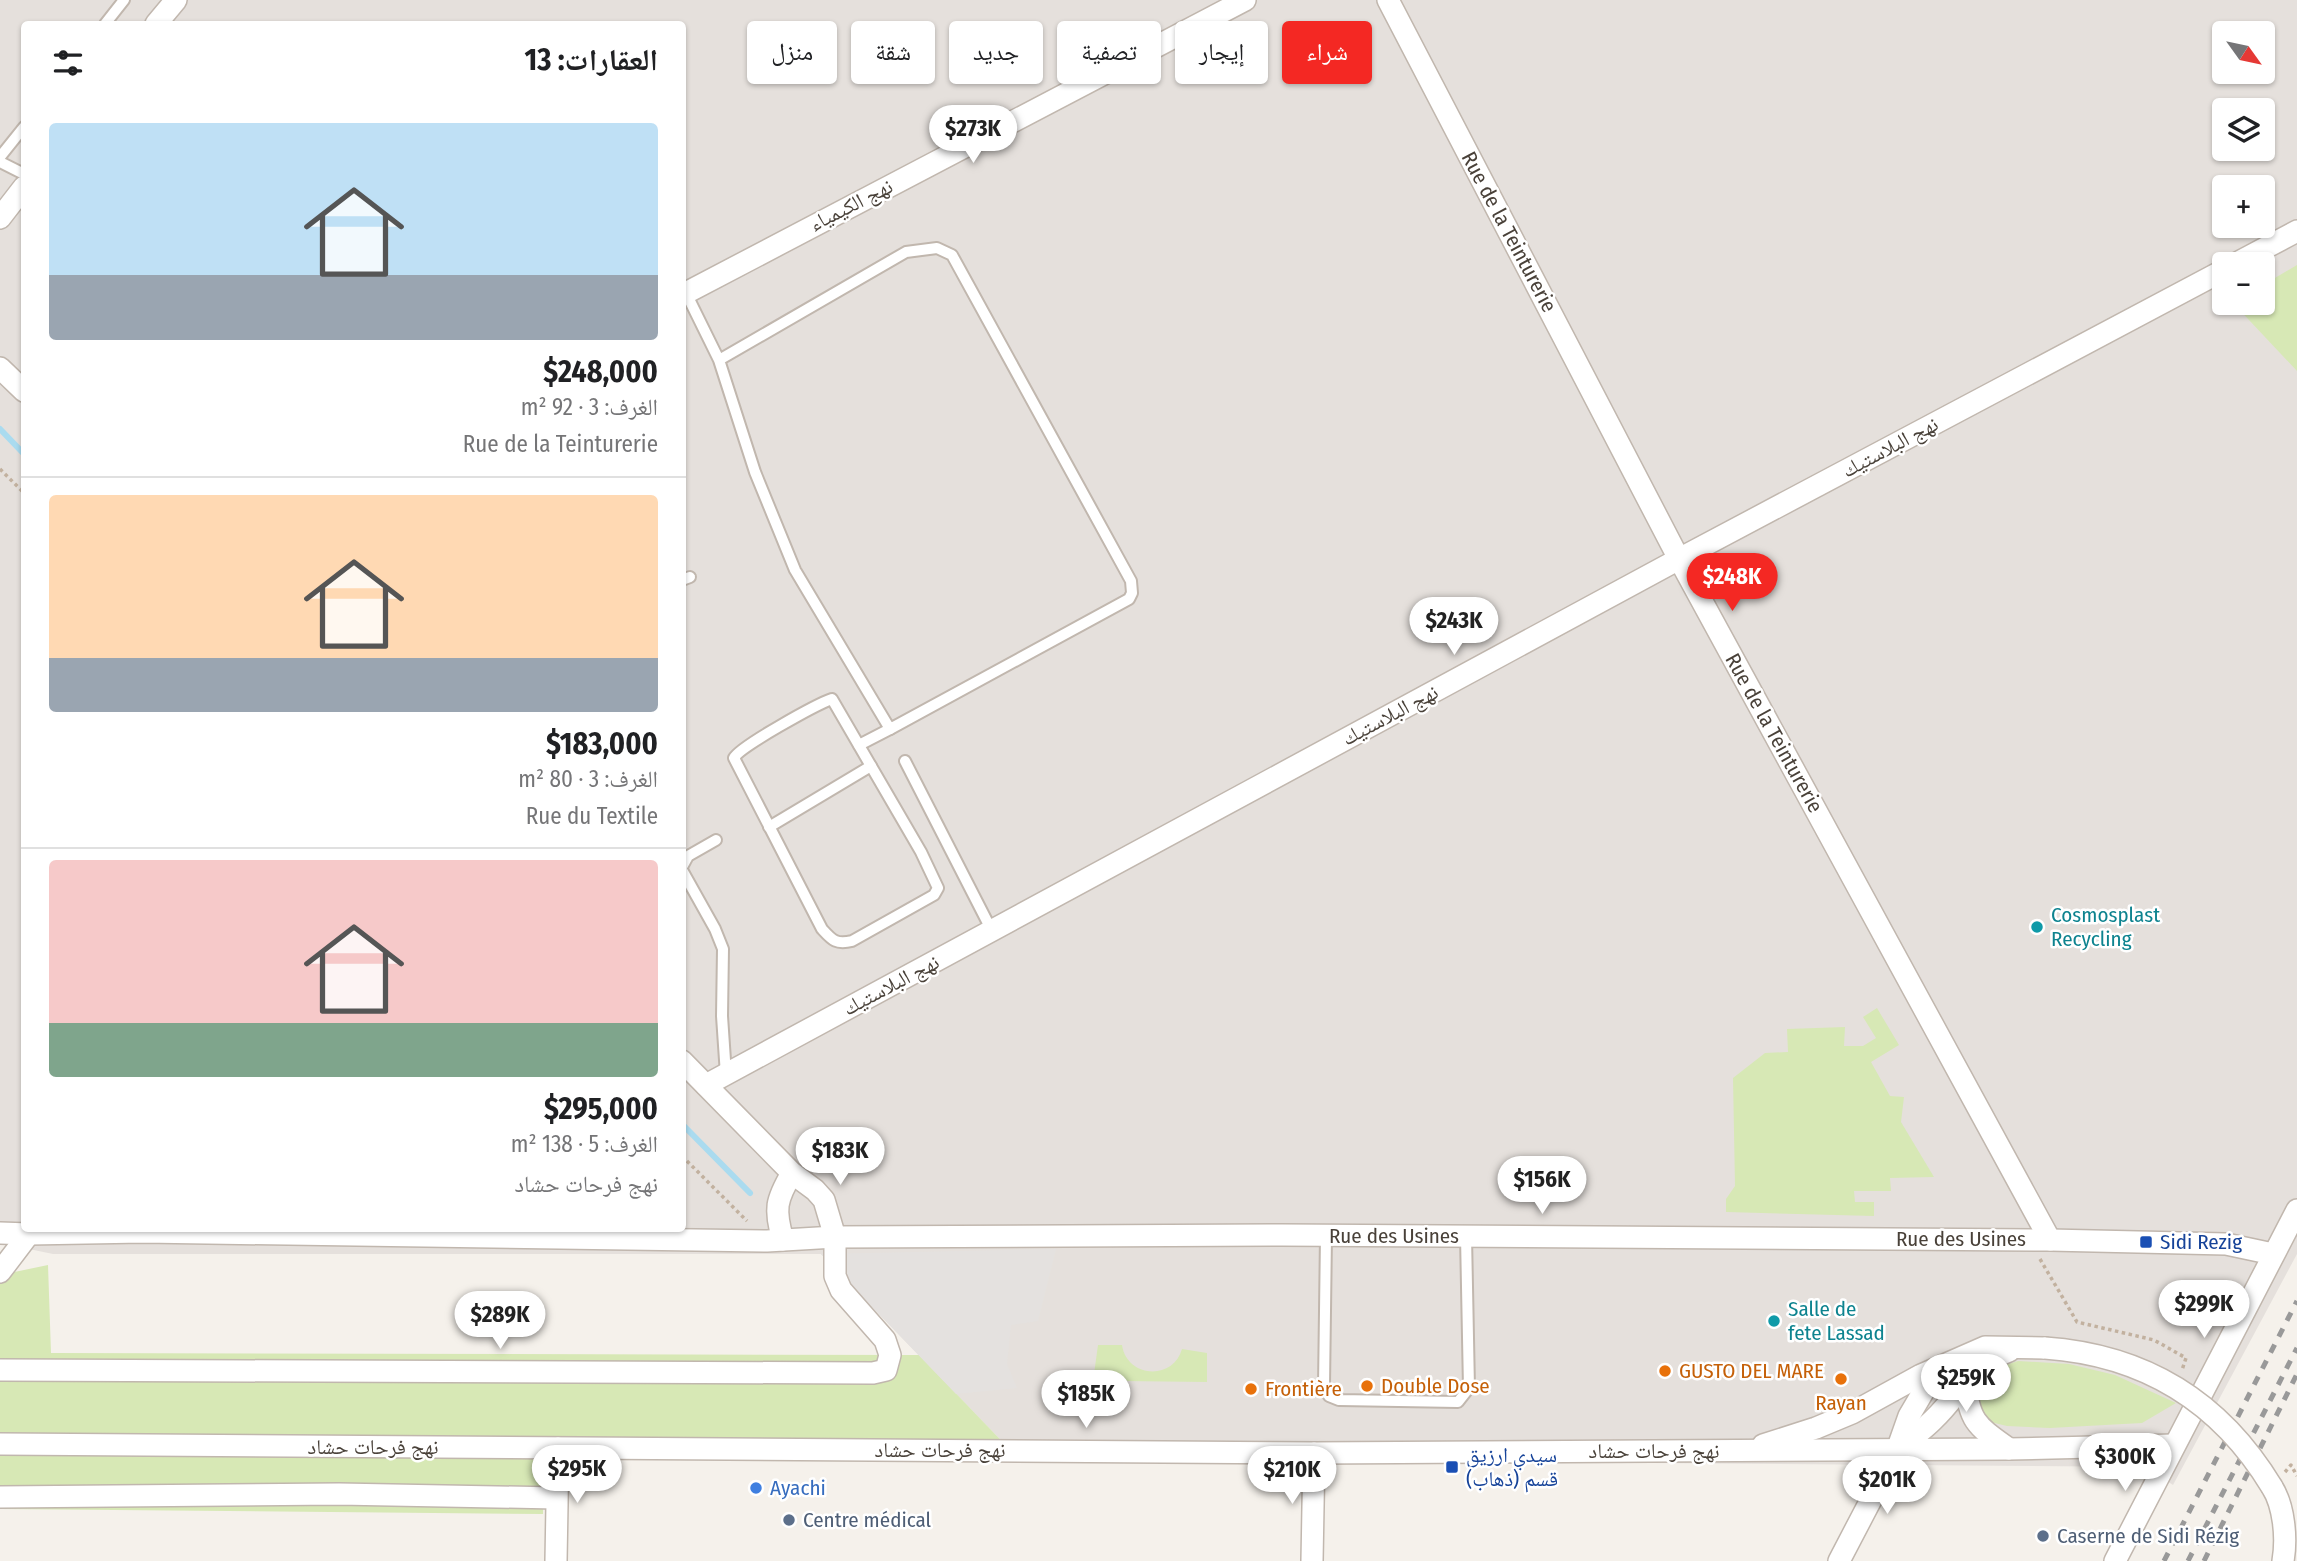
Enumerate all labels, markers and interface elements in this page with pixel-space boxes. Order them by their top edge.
chip: منزل [747,21,837,84]
chip: شقة [851,21,935,84]
chip: جديد [949,21,1043,84]
chip: تصفية [1057,21,1161,84]
chip: إيجار [1175,21,1268,84]
chip: شراء [1282,21,1372,84]
north arrow [2212,21,2275,84]
map controls [2212,21,2275,315]
text: العقارات: 13 [525,42,658,78]
icon: filters [49,44,87,82]
button: layers [2212,98,2275,161]
pin: $273K [924,106,1022,165]
text: $273K [945,114,1001,142]
street label: Rue de la Teinturerie [1456,147,1562,317]
icon: home [291,169,417,295]
street label: نهج الكيمياء [805,173,897,237]
button: + [2212,175,2275,238]
button: − [2212,252,2275,315]
text: $248,000 [543,354,658,390]
text: الغرف: 3 · 92 m² [521,393,658,421]
street label: نهج البلاستيك [1837,411,1943,483]
text: Rue de la Teinturerie [463,430,658,458]
icon: home [291,541,417,667]
pin: $248K [1683,554,1781,613]
text: $248K [1703,562,1761,590]
pin: $243K [1405,598,1503,657]
text: $243K [1425,606,1483,634]
street label: Rue de la Teinturerie [1719,649,1829,817]
street label: نهج البلاستيك [1337,679,1443,751]
text: $183,000 [546,726,658,762]
text: الغرف: 3 · 80 m² [518,765,658,793]
text: Rue du Textile [526,802,658,830]
place label: Cosmosplast Recycling [2051,902,2160,952]
icon: home [291,906,417,1032]
marker: Cosmosplast Recycling [2029,919,2045,935]
street label: نهج البلاستيك [838,949,944,1021]
text: $295,000 [544,1091,658,1127]
pin: $183K [791,1128,889,1187]
text: الغرف: 5 · 138 m² [511,1130,658,1158]
text: $183K [812,1136,868,1164]
pin: $156K [1493,1156,1591,1216]
text: $156K [1513,1165,1571,1193]
text: نهج فرحات حشاد [514,1170,658,1198]
street label: Rue des Usines [1329,1223,1459,1249]
street label: Rue des Usines [1896,1226,2026,1252]
place label: Sidi Rezig [2160,1229,2242,1255]
marker: Sidi Rezig [2138,1234,2154,1250]
pin: $299K [2155,1280,2253,1340]
text: $299K [2175,1289,2233,1317]
pin: $289K [451,1292,549,1351]
place label: Salle de fete Lassad [1788,1296,1885,1346]
text: $289K [470,1300,530,1328]
marker: Salle de fete Lassad [1766,1313,1782,1329]
pin: $259K [1917,1354,2015,1414]
place label: GUSTO DEL MARE [1679,1358,1824,1384]
marker: GUSTO DEL MARE [1657,1363,1673,1379]
text: $259K [1937,1363,1995,1391]
pin: $185K [1037,1370,1135,1430]
marker: Rayan [1833,1371,1849,1387]
place label: Double Dose [1381,1373,1490,1399]
place label: Frontière [1265,1376,1342,1402]
marker: Double Dose [1359,1378,1375,1394]
text: $185K [1057,1379,1115,1407]
marker: Frontière [1243,1381,1259,1397]
place label: Rayan [1815,1390,1867,1416]
street label: نهج فرحات حشاد [307,1434,439,1460]
pin: $300K [2076,1434,2174,1493]
street label: نهج فرحات حشاد [874,1437,1006,1463]
street label: نهج فرحات حشاد [1588,1438,1720,1464]
place label: سيدي ارزيق قسم (ذهاب) [1466,1442,1558,1493]
text: $300K [2095,1442,2155,1470]
pin: $295K [528,1446,626,1505]
pin: $210K [1243,1446,1341,1506]
text: $295K [548,1454,606,1482]
text: $210K [1263,1455,1321,1483]
pin: $201K [1838,1456,1936,1516]
marker: سيدي ارزيق قسم (ذهاب) [1444,1459,1460,1475]
text: $201K [1858,1465,1916,1493]
place label: Ayachi [770,1475,826,1501]
marker: Ayachi [748,1480,764,1496]
place label: Centre médical [803,1507,932,1533]
marker: Centre médical [781,1512,797,1528]
place label: Caserne de Sidi Rézig [2057,1523,2239,1549]
marker: Caserne de Sidi Rézig [2035,1528,2051,1544]

